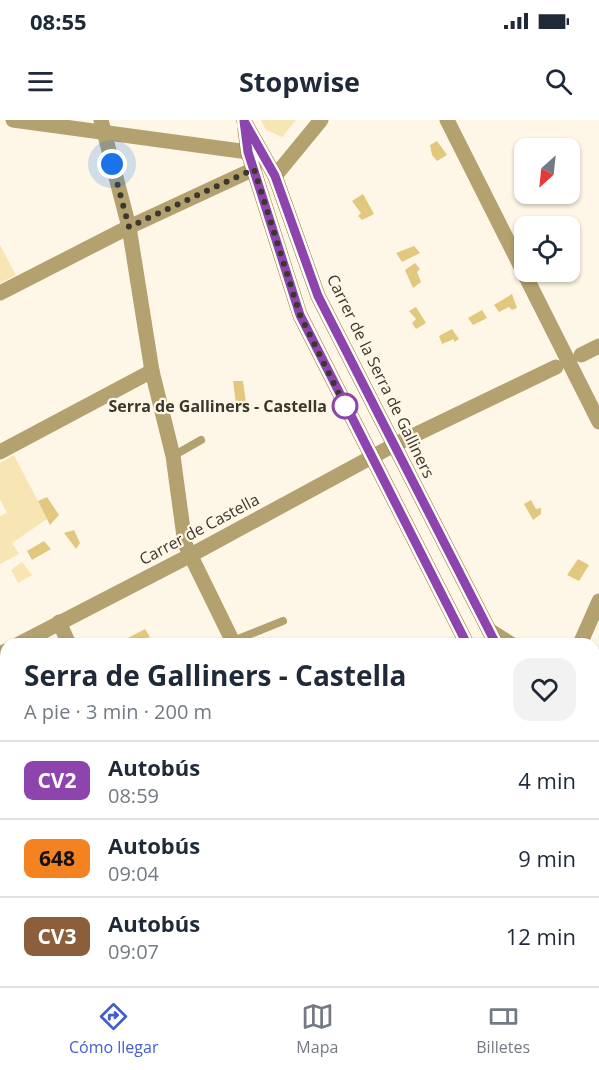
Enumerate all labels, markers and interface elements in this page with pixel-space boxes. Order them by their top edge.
text: 08:55 [30,6,87,36]
text: Stopwise [239,63,360,100]
icon: menu [24,65,57,98]
icon: search [542,65,575,98]
north arrow [514,138,580,204]
map controls [514,138,580,282]
your location [97,149,127,179]
button: locate [514,216,580,282]
street label: Carrer de la Serra de Galliners [322,270,440,482]
marker: Serra de Galliners - Castella [332,393,358,419]
place label: Serra de Galliners - Castella [108,395,327,417]
street label: Carrer de Castella [135,488,263,570]
text: Serra de Galliners - Castella [24,656,406,694]
button: heart [513,658,576,721]
text: A pie · 3 min · 200 m [24,698,212,725]
text: Autobús [108,752,200,782]
text: 4 min [518,765,576,795]
text: CV2 [37,766,77,794]
text: 08:59 [108,782,159,809]
text: Autobús [108,830,200,860]
text: 9 min [518,843,576,873]
text: 648 [39,844,75,872]
text: 09:04 [108,860,159,887]
text: Autobús [108,908,200,938]
text: 12 min [506,921,576,951]
text: CV3 [37,922,77,950]
text: 09:07 [108,938,159,965]
tab: Cómo llegar [69,1000,158,1058]
tab: Mapa [296,1000,338,1058]
tab: Billetes [476,1000,530,1058]

